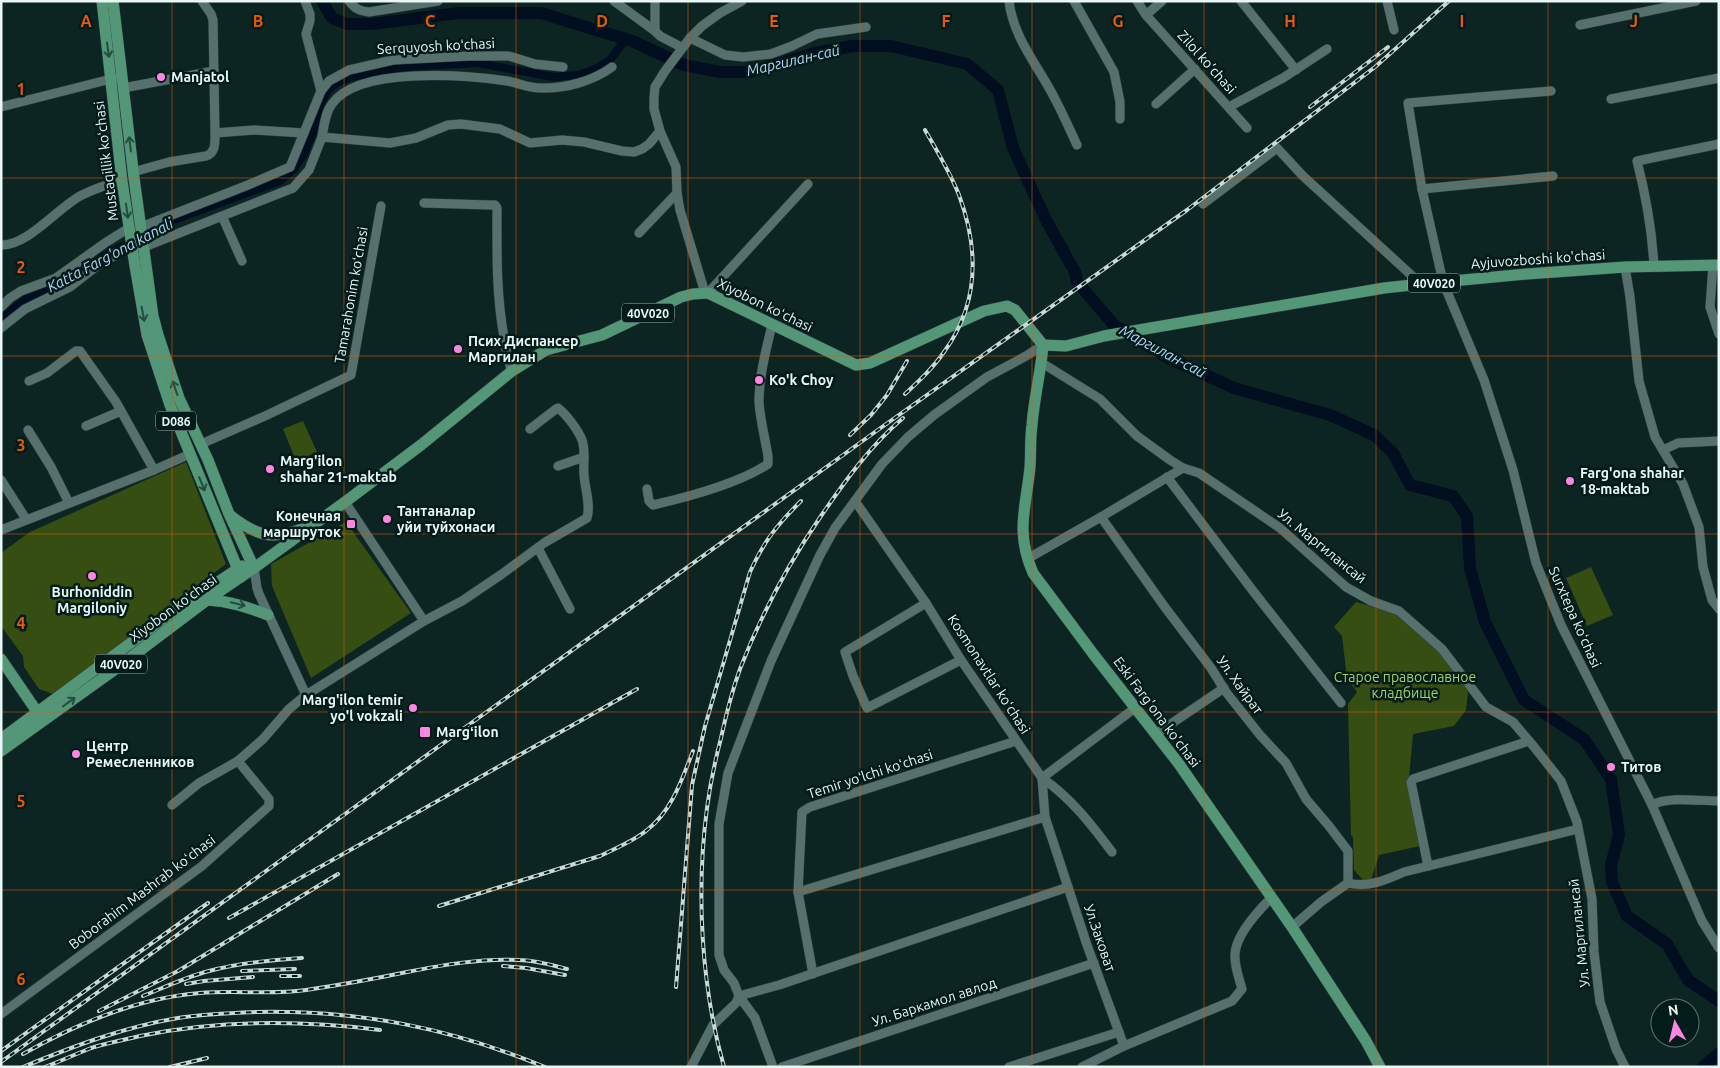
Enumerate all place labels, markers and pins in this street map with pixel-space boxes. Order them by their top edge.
place label: Manjatol [171,69,229,85]
marker: Manjatol [155,71,167,83]
place label: Псих Диспансер Маргилан [468,333,578,365]
marker: Псих Диспансер Маргилан [452,343,464,355]
place label: Ko'k Choy [769,372,834,388]
marker: Ko'k Choy [753,374,765,386]
place label: Marg'ilon shahar 21-maktab [280,453,397,485]
marker: Marg'ilon shahar 21-maktab [264,463,276,475]
place label: Farg'ona shahar 18-maktab [1580,465,1684,497]
marker: Farg'ona shahar 18-maktab [1564,475,1576,487]
place label: Тантаналар уйи туйхонаси [397,503,495,535]
place label: Конечная маршруток [263,508,341,540]
marker: Тантаналар уйи туйхонаси [381,513,393,525]
marker: Конечная маршруток [345,518,357,530]
marker: Burhoniddin Margiloniy [86,570,98,582]
place label: Burhoniddin Margiloniy [52,584,132,616]
place label: Marg'ilon temir yo'l vokzali [302,692,403,724]
marker: Marg'ilon temir yo'l vokzali [407,702,419,714]
place label: Margʻilon [436,724,499,740]
marker: Margʻilon [418,725,432,739]
place label: Центр Ремесленников [86,738,194,770]
marker: Центр Ремесленников [70,748,82,760]
place label: Титов [1621,759,1662,775]
marker: Титов [1605,761,1617,773]

